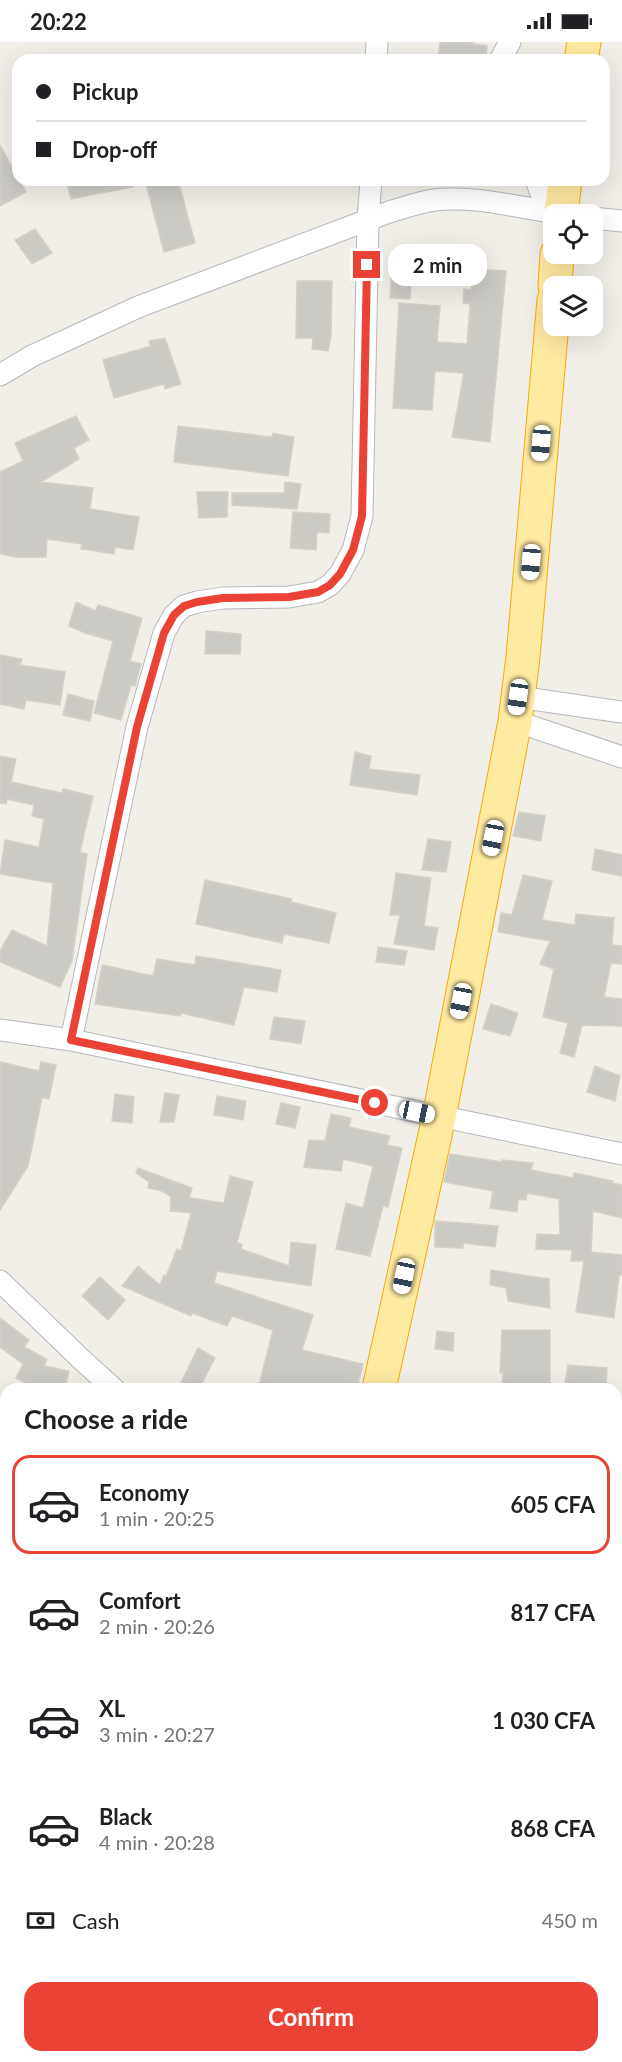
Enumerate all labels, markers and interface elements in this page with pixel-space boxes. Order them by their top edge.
text: 20:22 [30,8,87,35]
text: Pickup [72,78,138,105]
text: Drop-off [72,136,157,163]
map controls [543,204,603,336]
button: locate [543,204,603,264]
callout: 2 min [388,244,487,286]
route end [353,251,380,278]
text: 2 min [413,253,462,277]
button: layers [543,276,603,336]
car [530,424,552,462]
car [520,543,542,581]
car [507,678,529,716]
car [481,819,505,857]
car [449,982,473,1020]
route start [361,1089,388,1116]
car [398,1099,436,1125]
car [391,1257,417,1295]
text: Choose a ride [24,1402,188,1435]
icon: car [27,1478,81,1532]
text: Economy [99,1479,189,1506]
text: 605 CFA [510,1491,595,1518]
text: 1 min · 20:25 [99,1506,215,1530]
icon: car [27,1586,81,1640]
text: Comfort [99,1587,181,1614]
text: 817 CFA [510,1599,595,1626]
text: 2 min · 20:26 [99,1614,215,1638]
icon: car [27,1694,81,1748]
text: XL [99,1695,125,1722]
text: 1 030 CFA [492,1707,595,1734]
text: 3 min · 20:27 [99,1722,215,1746]
icon: car [27,1802,81,1856]
text: Black [99,1803,152,1830]
text: 868 CFA [510,1815,595,1842]
text: 4 min · 20:28 [99,1830,215,1854]
icon: cash [24,1904,57,1937]
text: Cash [72,1907,119,1934]
text: 450 m [542,1908,598,1932]
button: Confirm [24,1982,598,2051]

